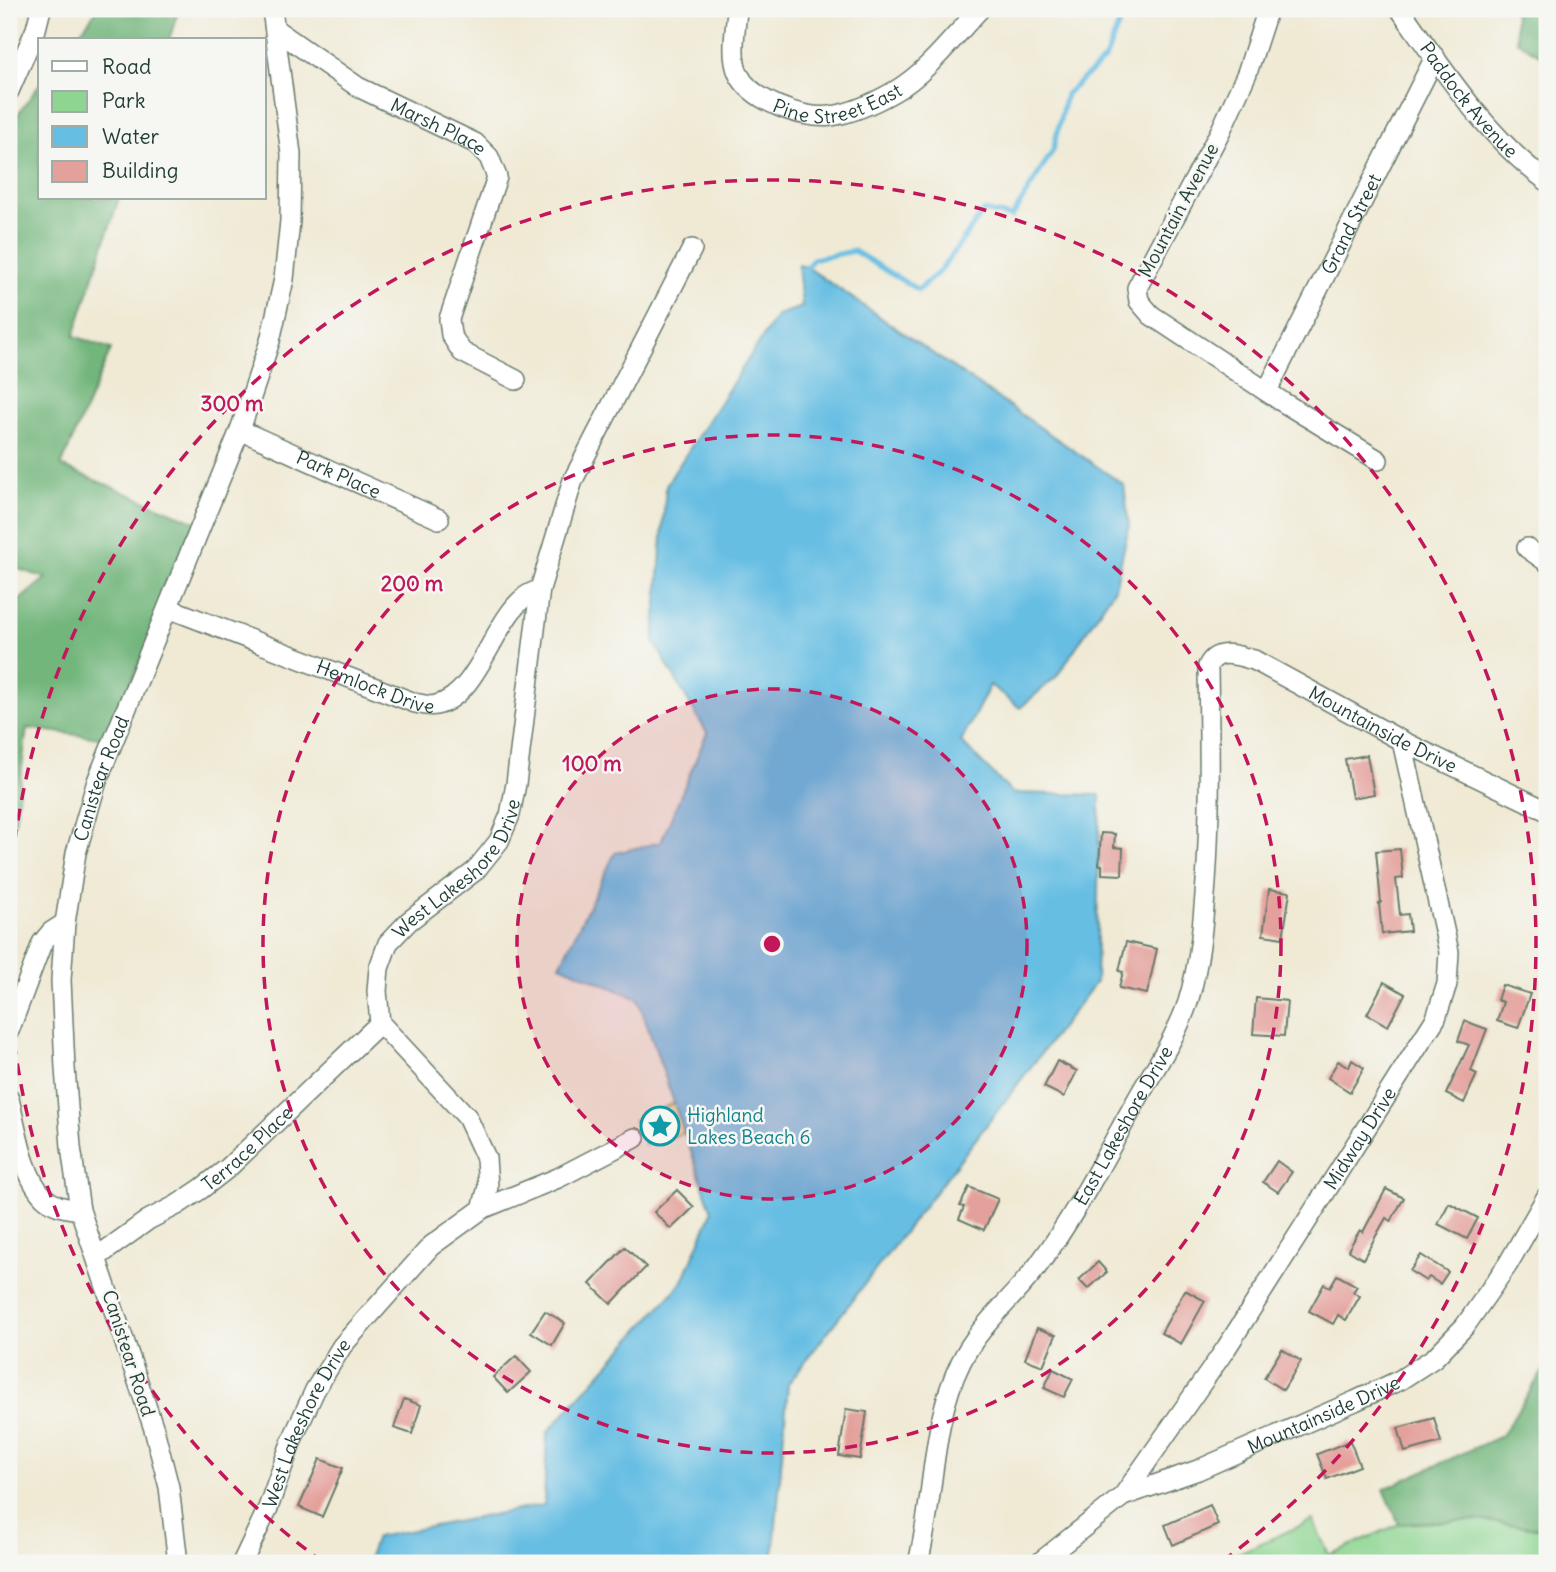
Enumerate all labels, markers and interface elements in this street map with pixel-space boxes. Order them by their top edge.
street label: Paddock Avenue [1415,37,1523,163]
legend [38,38,266,200]
text: Road [102,53,151,80]
street label: Pine Street East [769,78,906,129]
text: Park [102,87,145,114]
street label: Marsh Place [387,92,492,160]
text: Water [102,123,160,150]
street label: Mountain Avenue [1133,139,1223,281]
text: Building [102,157,178,184]
street label: Grand Street [1316,170,1386,278]
text: 300 m [201,390,264,417]
street label: Park Place [293,445,385,503]
text: 200 m [381,570,444,597]
street label: Hemlock Drive [313,654,435,718]
street label: Mountainside Drive [1304,680,1461,778]
street label: Canistear Road [68,712,134,844]
text: 100 m [562,750,622,777]
street label: West Lakeshore Drive [387,797,525,943]
centre of rings [760,932,784,956]
street label: East Lakeshore Drive [1068,1042,1178,1210]
street label: Midway Drive [1318,1083,1401,1194]
street label: Terrace Place [197,1101,298,1196]
place label: Highland Lakes Beach 6 [687,1103,811,1149]
place icon: Highland Lakes Beach 6 [639,1105,681,1147]
street label: Canistear Road [97,1287,161,1419]
street label: West Lakeshore Drive [257,1333,355,1511]
street label: Mountainside Drive [1244,1370,1403,1459]

